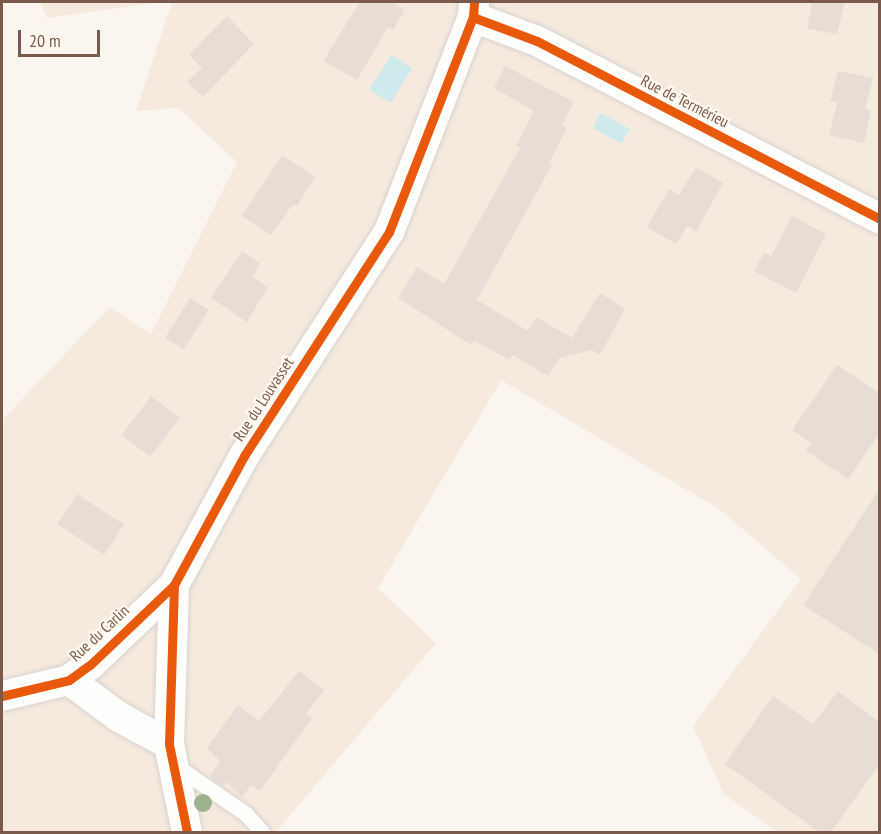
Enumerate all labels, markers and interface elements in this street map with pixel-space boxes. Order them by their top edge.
scale bar [21,18,104,56]
text: 20 m [29,29,61,52]
street label: Rue de Termérieu [638,71,732,131]
street label: Rue du Louvasset [229,353,297,445]
street label: Rue du Carlin [65,601,133,665]

